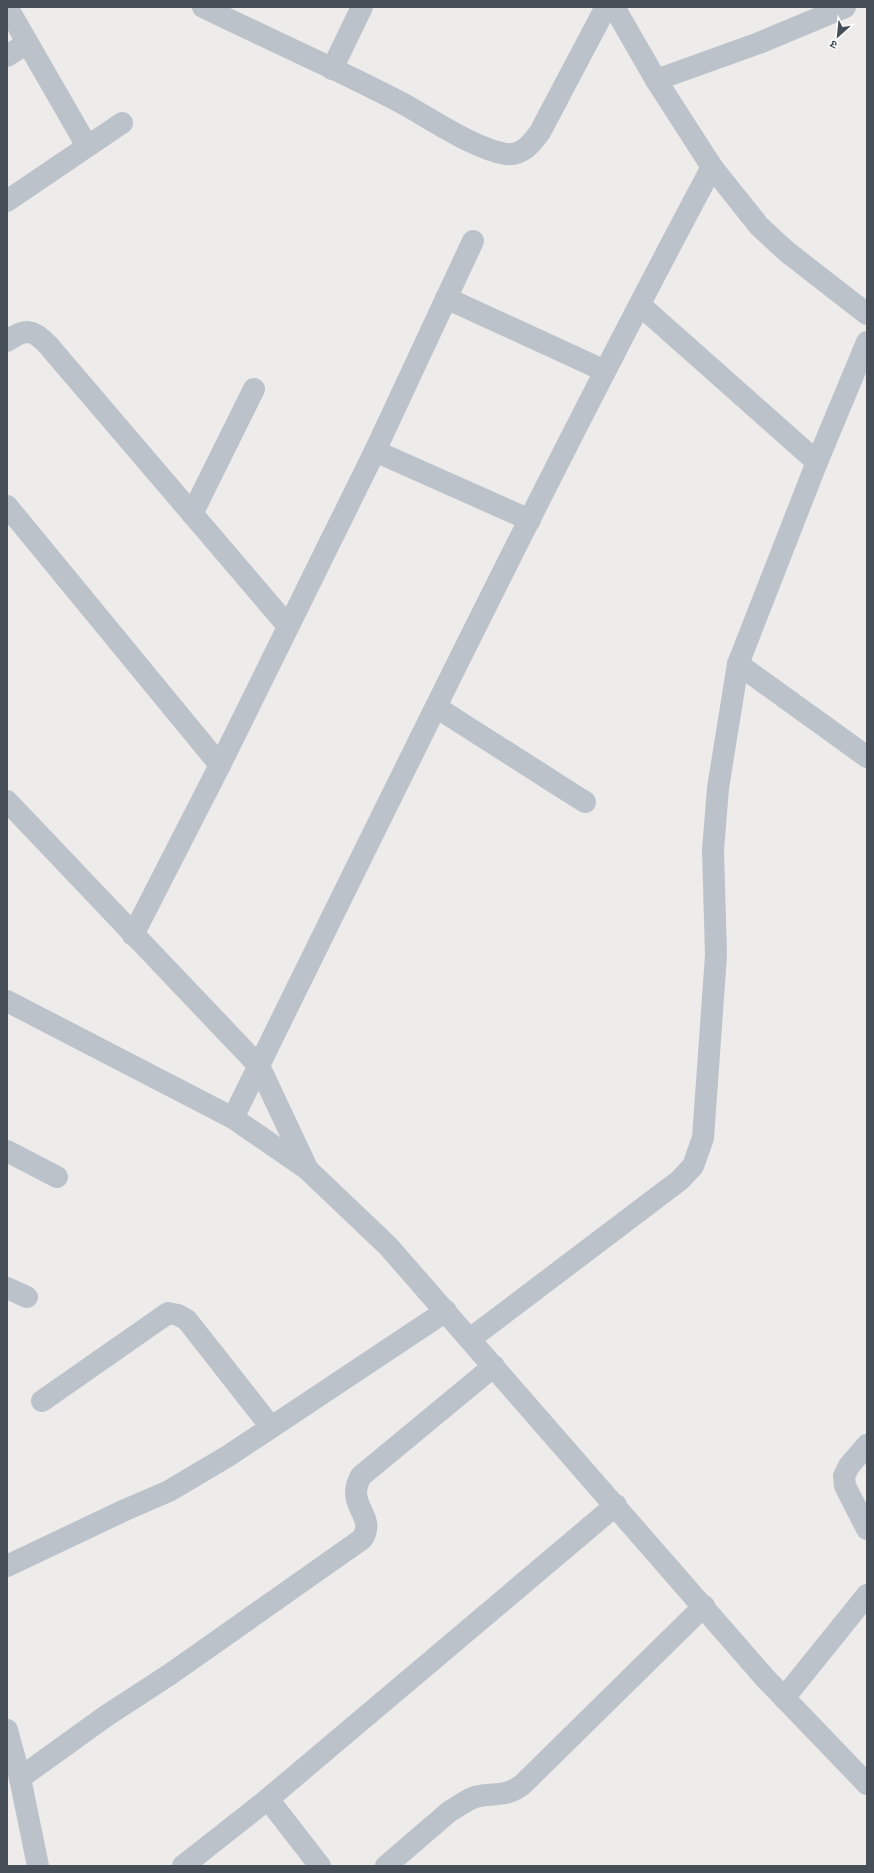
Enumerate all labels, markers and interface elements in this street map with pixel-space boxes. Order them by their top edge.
north arrow [818,16,858,56]
text: उ [827,37,840,52]

